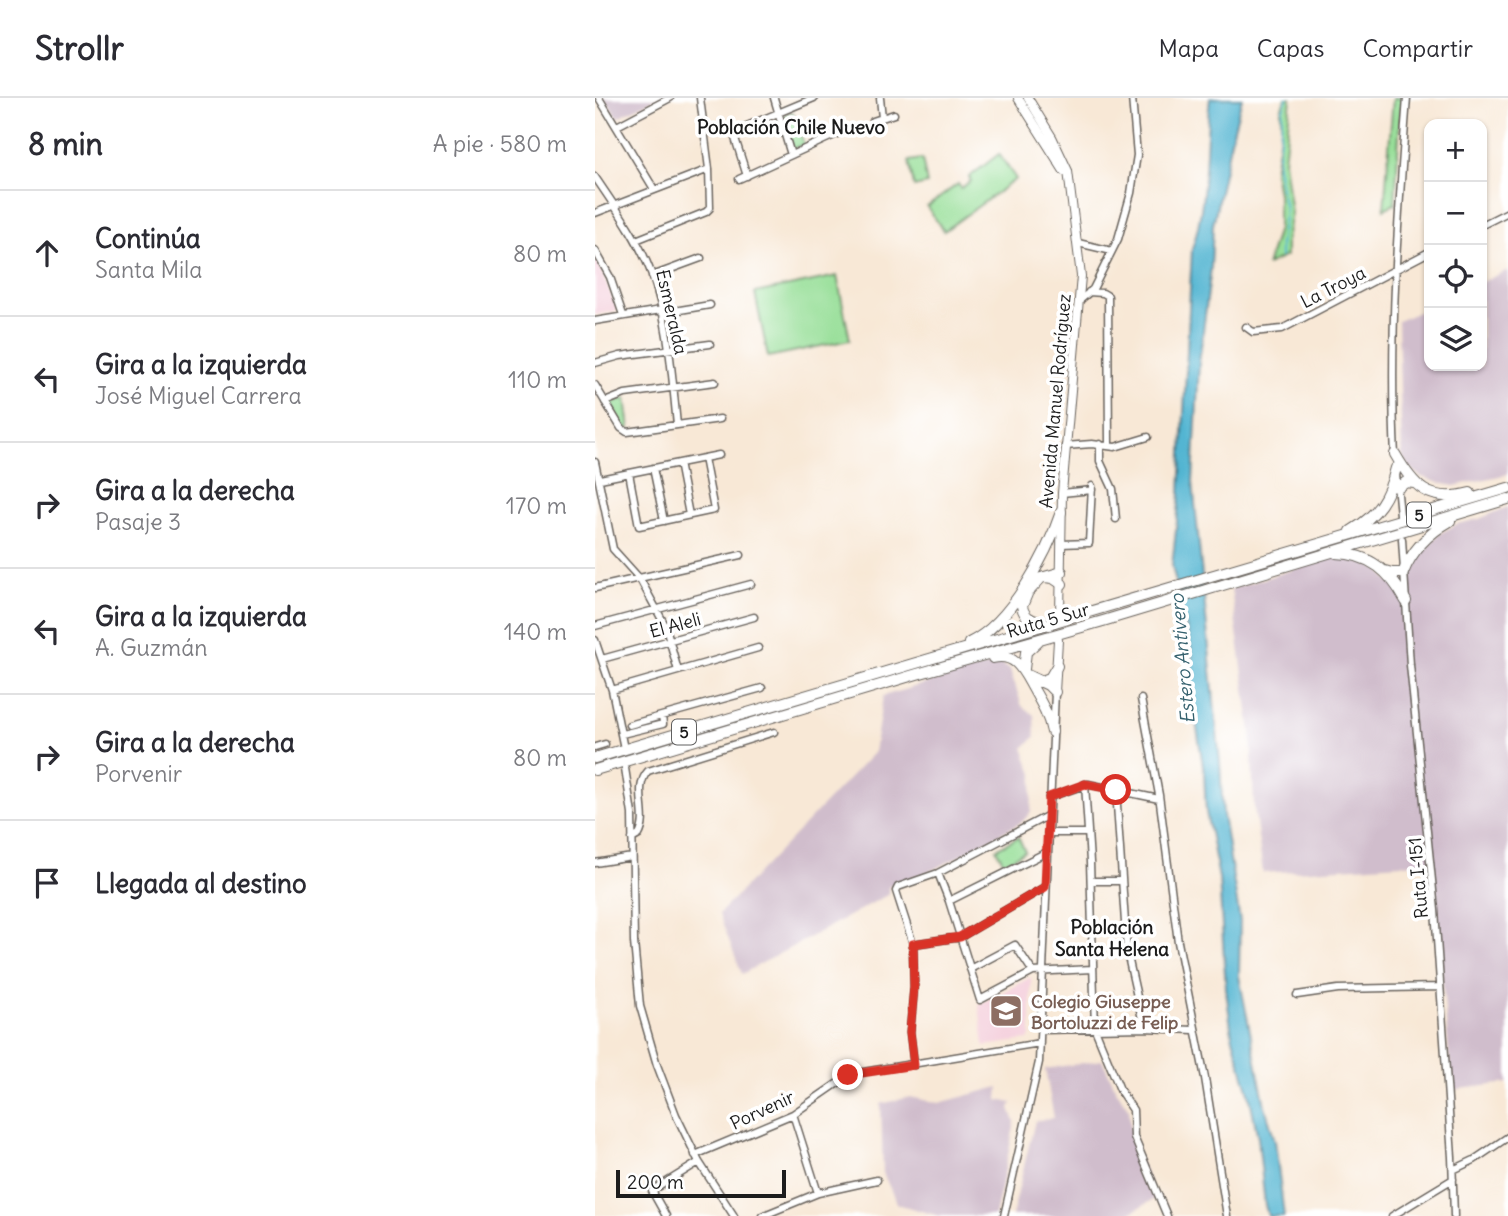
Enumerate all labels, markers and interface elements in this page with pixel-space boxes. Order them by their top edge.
text: Strollr [35,27,124,69]
text: Mapa [1158,33,1219,63]
text: Capas [1257,33,1324,63]
text: Compartir [1362,33,1473,63]
district label: Población Chile Nuevo [697,115,885,139]
map controls [1424,119,1487,371]
button: + [1424,119,1487,182]
text: 8 min [28,125,103,163]
text: A pie · 580 m [433,129,567,158]
button: − [1424,182,1487,245]
text: Continúa [95,222,201,255]
icon: ahead [28,234,66,272]
text: 80 m [513,239,567,268]
button: locate [1424,245,1487,308]
text: Santa Mila [95,255,202,284]
street label: La Troya [1296,261,1370,313]
street label: Esmeralda [651,267,693,357]
street label: Avenida Manuel Rodríguez [1034,292,1076,509]
button: layers [1424,308,1487,371]
text: Gira a la izquierda [95,348,307,381]
icon: left [28,360,66,398]
text: 110 m [508,365,567,394]
text: José Miguel Carrera [95,381,302,410]
text: Gira a la derecha [95,474,295,507]
icon: right [28,486,66,524]
text: 170 m [506,491,567,520]
road number: 5 [1407,502,1431,528]
text: Pasaje 3 [95,507,181,536]
water label: Estero Antivero [1164,592,1200,725]
street label: Ruta 5 Sur [1004,597,1093,643]
text: Gira a la izquierda [95,600,307,633]
street label: El Aleli [647,607,703,643]
icon: left [28,612,66,650]
text: 140 m [504,617,567,646]
text: A. Guzmán [95,633,208,662]
road number: 5 [672,720,696,744]
text: Gira a la derecha [95,726,295,759]
icon: right [28,738,66,776]
text: 80 m [513,743,567,772]
text: Porvenir [95,759,182,788]
route start [1100,774,1131,805]
street label: Ruta I-151 [1403,837,1433,919]
icon: arrive [28,864,66,902]
text: Llegada al destino [95,867,307,900]
district label: Población Santa Helena [1055,915,1169,961]
place label: Colegio Giuseppe Bortoluzzi de Felip [1031,990,1178,1034]
school or university icon: Colegio Giuseppe Bortoluzzi de Felip [987,992,1025,1030]
route end [832,1059,863,1090]
street label: Porvenir [726,1085,798,1135]
scale bar [616,1167,786,1199]
text: 200 m [627,1170,684,1194]

